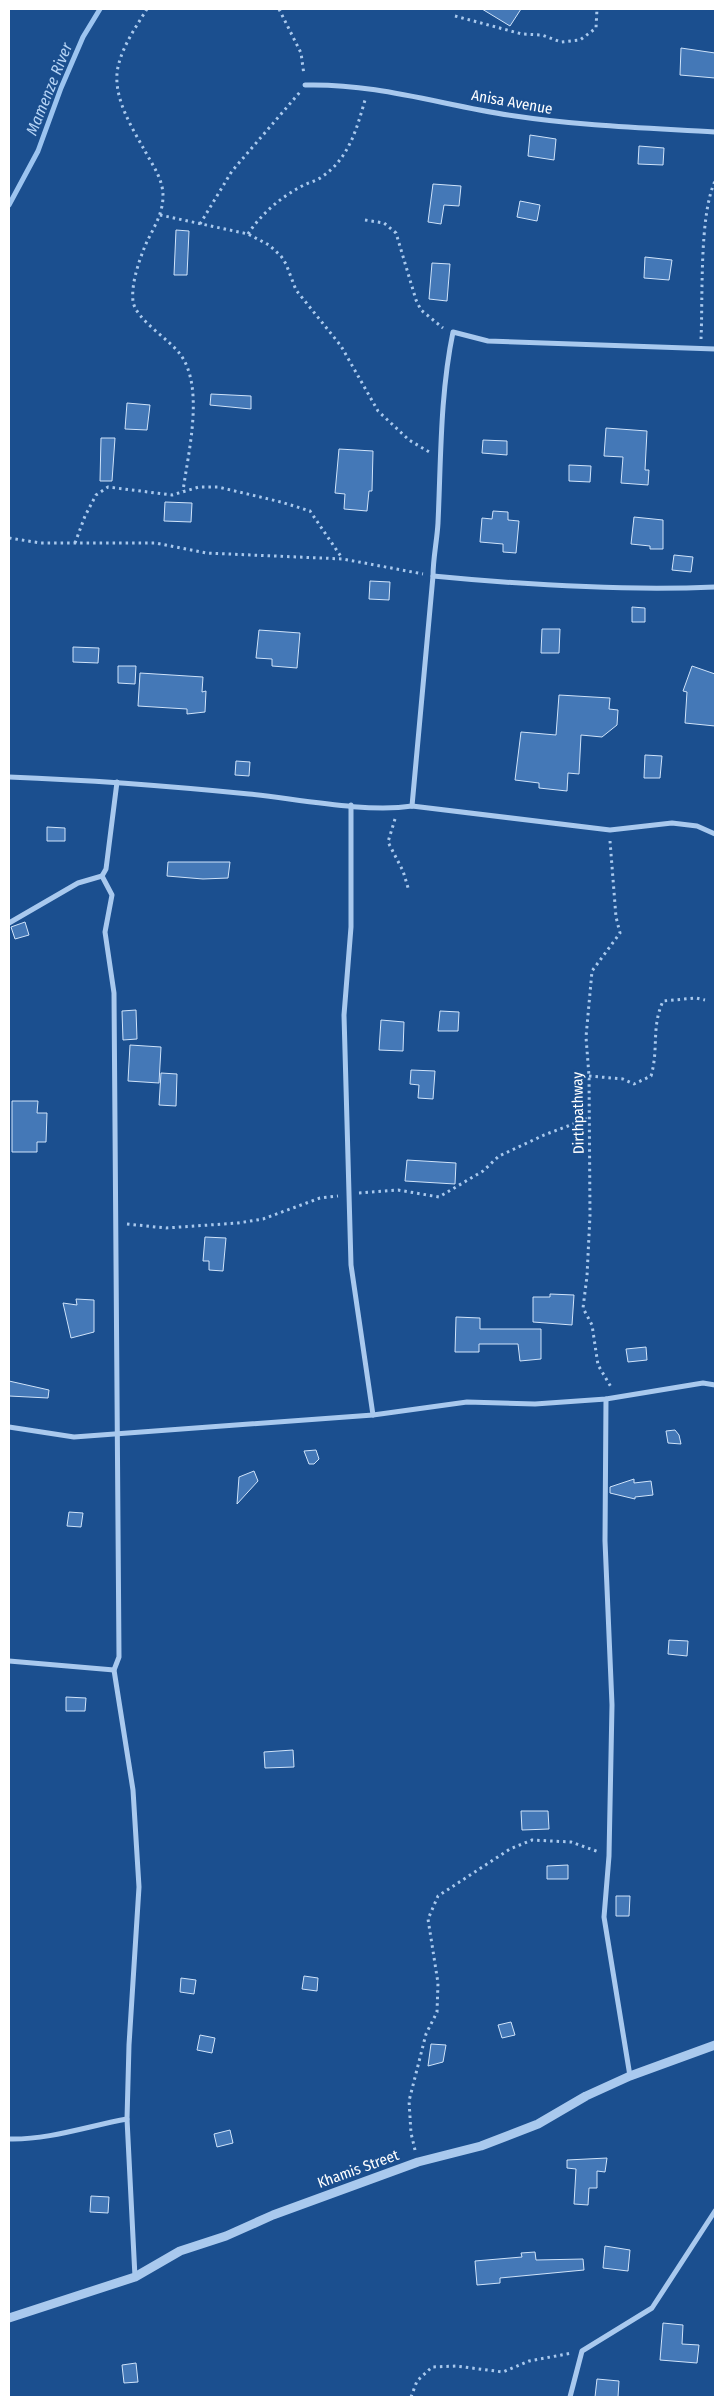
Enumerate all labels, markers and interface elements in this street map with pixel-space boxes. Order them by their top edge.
water label: Mamenze River [22,40,76,138]
street label: Anisa Avenue [470,86,554,118]
street label: Dirthpathway [568,1072,588,1154]
street label: Khamis Street [315,2146,401,2192]

